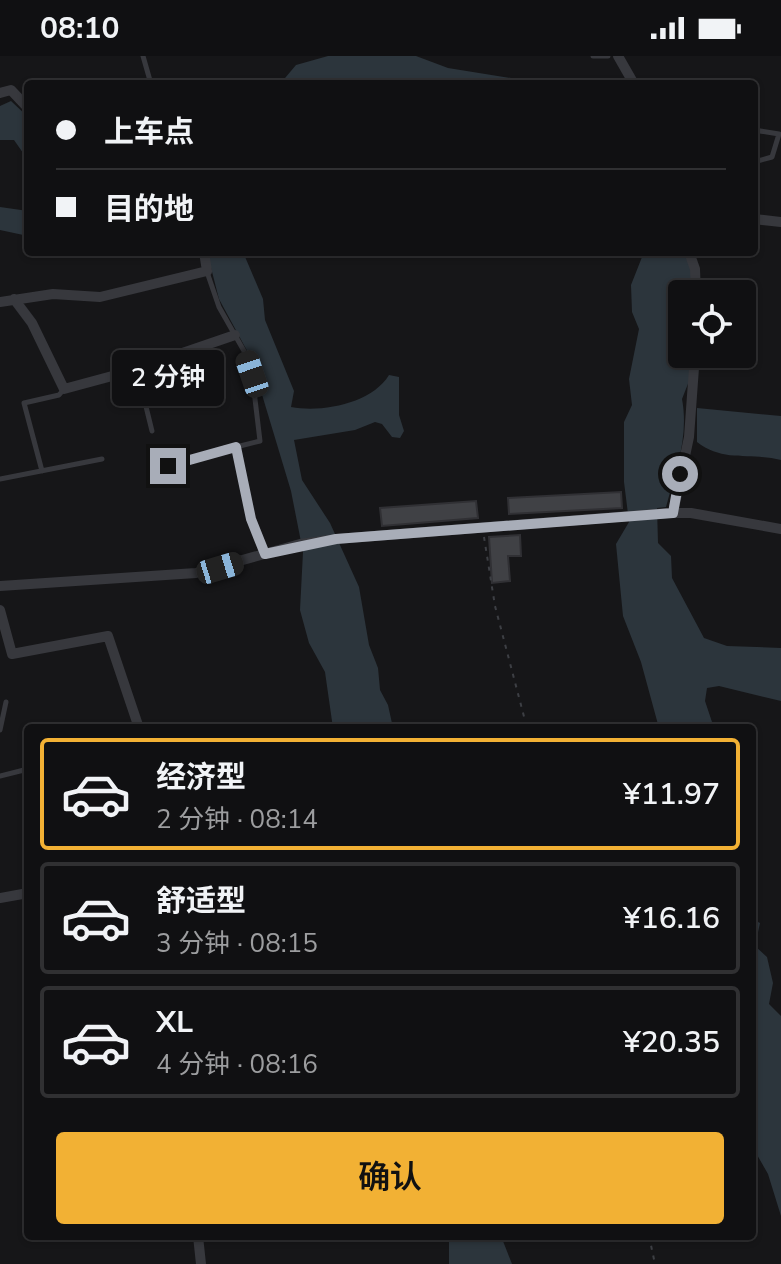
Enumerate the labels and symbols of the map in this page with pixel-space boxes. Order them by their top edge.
car [233,347,271,401]
callout: 2 分钟 [112,350,224,406]
route end [150,448,186,484]
route start [662,456,698,492]
car [194,550,246,586]

